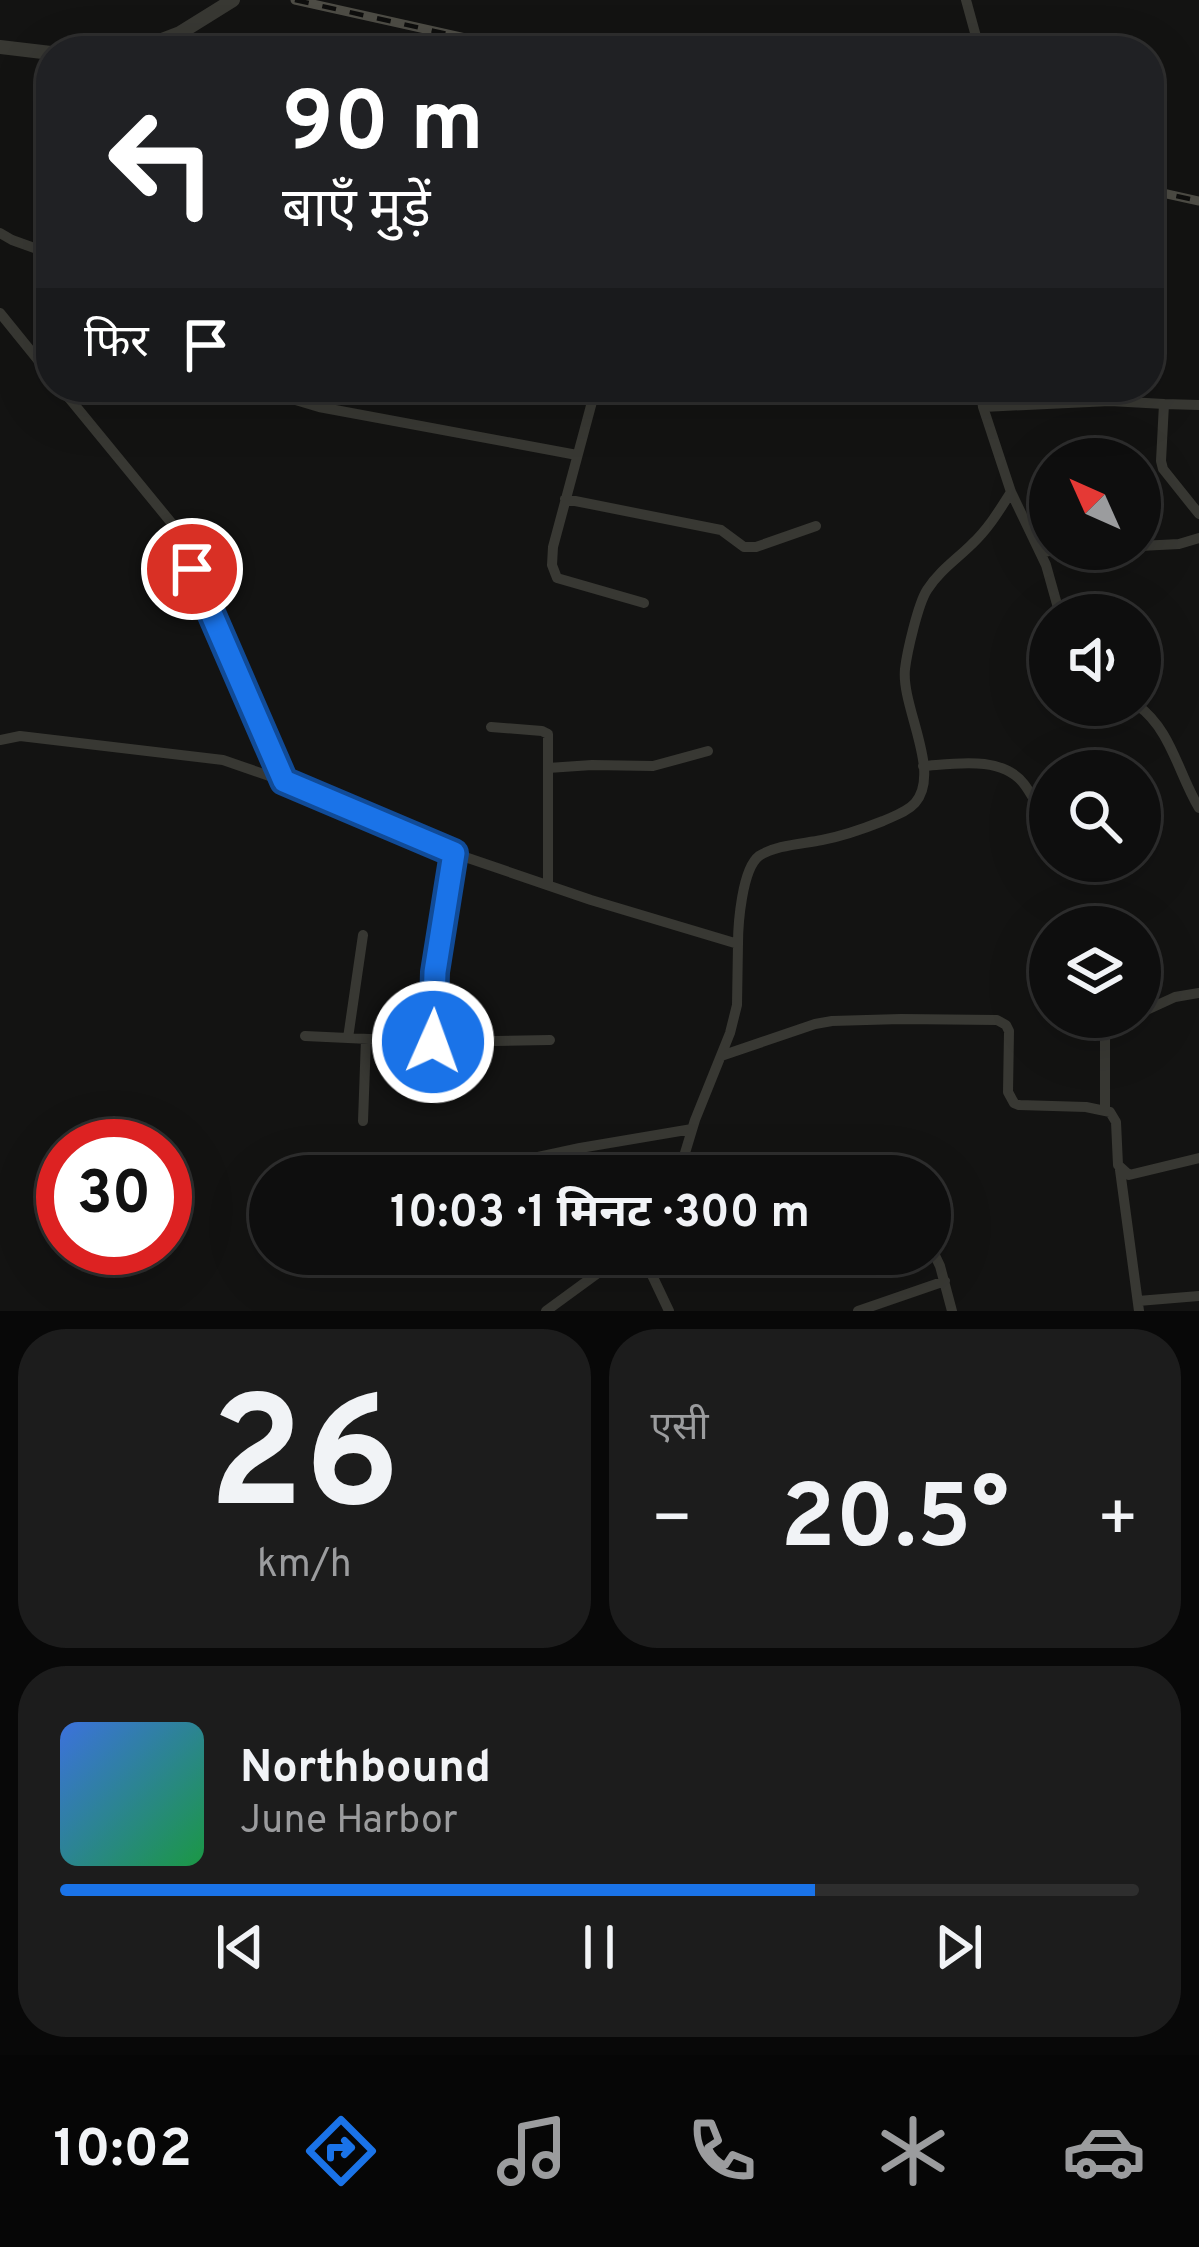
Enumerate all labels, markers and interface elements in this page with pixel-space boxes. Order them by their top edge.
text: 90 m [282,74,484,180]
icon: left [84,84,240,240]
text: बाएँ मुड़ें [282,178,431,247]
icon: arrive [173,312,239,378]
text: फिर [84,316,149,373]
north arrow [1029,438,1161,570]
map controls [1029,438,1161,1038]
pin [141,518,243,620]
icon: arrive [159,536,225,602]
button: sound [1029,594,1161,726]
button: search [1029,750,1161,882]
button: layers [1029,906,1161,1038]
position arrow [370,979,496,1105]
speed limit sign: 30 [36,1119,192,1275]
text: 10:03 · 1 मिनट · 300 m [390,1186,810,1243]
text: 26 [209,1365,400,1563]
text: एसी [651,1405,709,1454]
text: 20.5° [780,1466,1009,1579]
text: − [651,1481,693,1564]
text: + [1096,1481,1139,1564]
text: km/h [257,1542,352,1591]
text: Northbound [240,1741,491,1798]
text: June Harbor [240,1798,458,1847]
icon: previous [207,1914,273,1980]
icon: pause [566,1914,632,1980]
icon: next [926,1914,992,1980]
icon: directions [299,2109,383,2193]
icon: music [490,2109,574,2193]
icon: phone [680,2109,764,2193]
icon: climate [871,2109,955,2193]
icon: car [1062,2109,1146,2193]
text: 10:02 [53,2117,192,2186]

